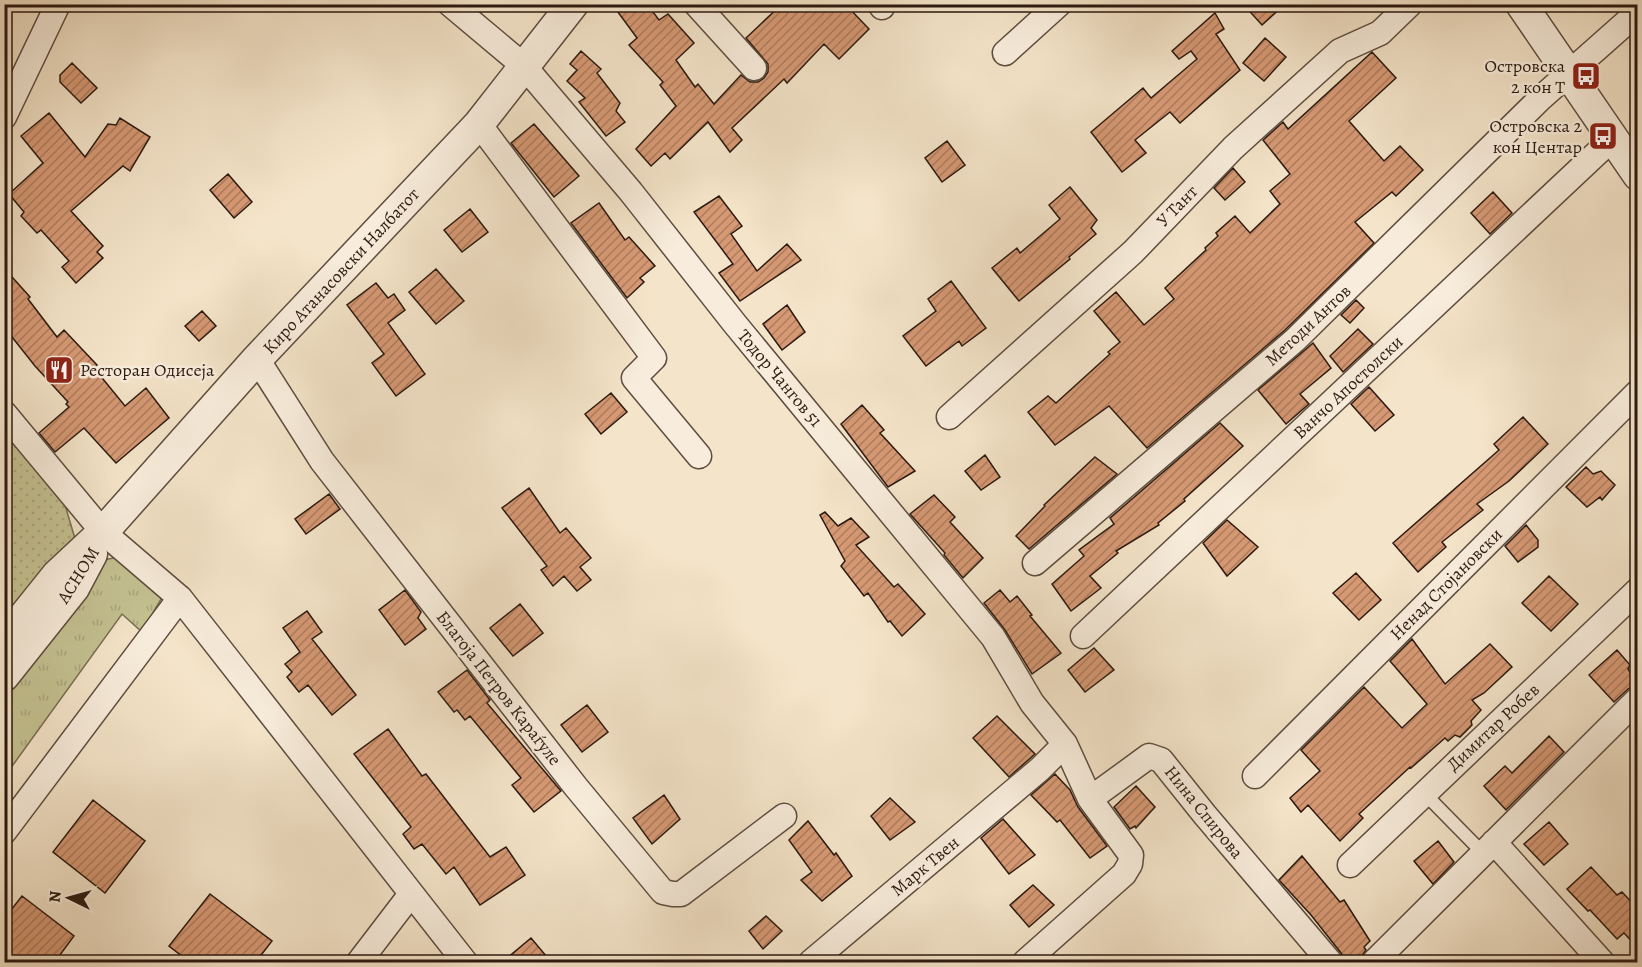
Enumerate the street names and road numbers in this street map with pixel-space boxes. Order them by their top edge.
street label: У Тант [1151,180,1203,232]
street label: Киро Атанасовски Налбатот [257,183,425,359]
street label: Методи Антов [1260,279,1356,371]
street label: Тодор Чангов 51 [732,324,828,432]
street label: Ванчо Апостолски [1288,330,1408,444]
street label: Ненад Стојановски [1385,523,1507,645]
street label: АСНОМ [51,542,105,609]
street label: Благоја Петров Караѓуле [431,606,567,770]
street label: Димитар Робев [1442,678,1544,776]
street label: Нина Спирова [1159,760,1249,864]
street label: Марк Твен [886,830,964,902]

